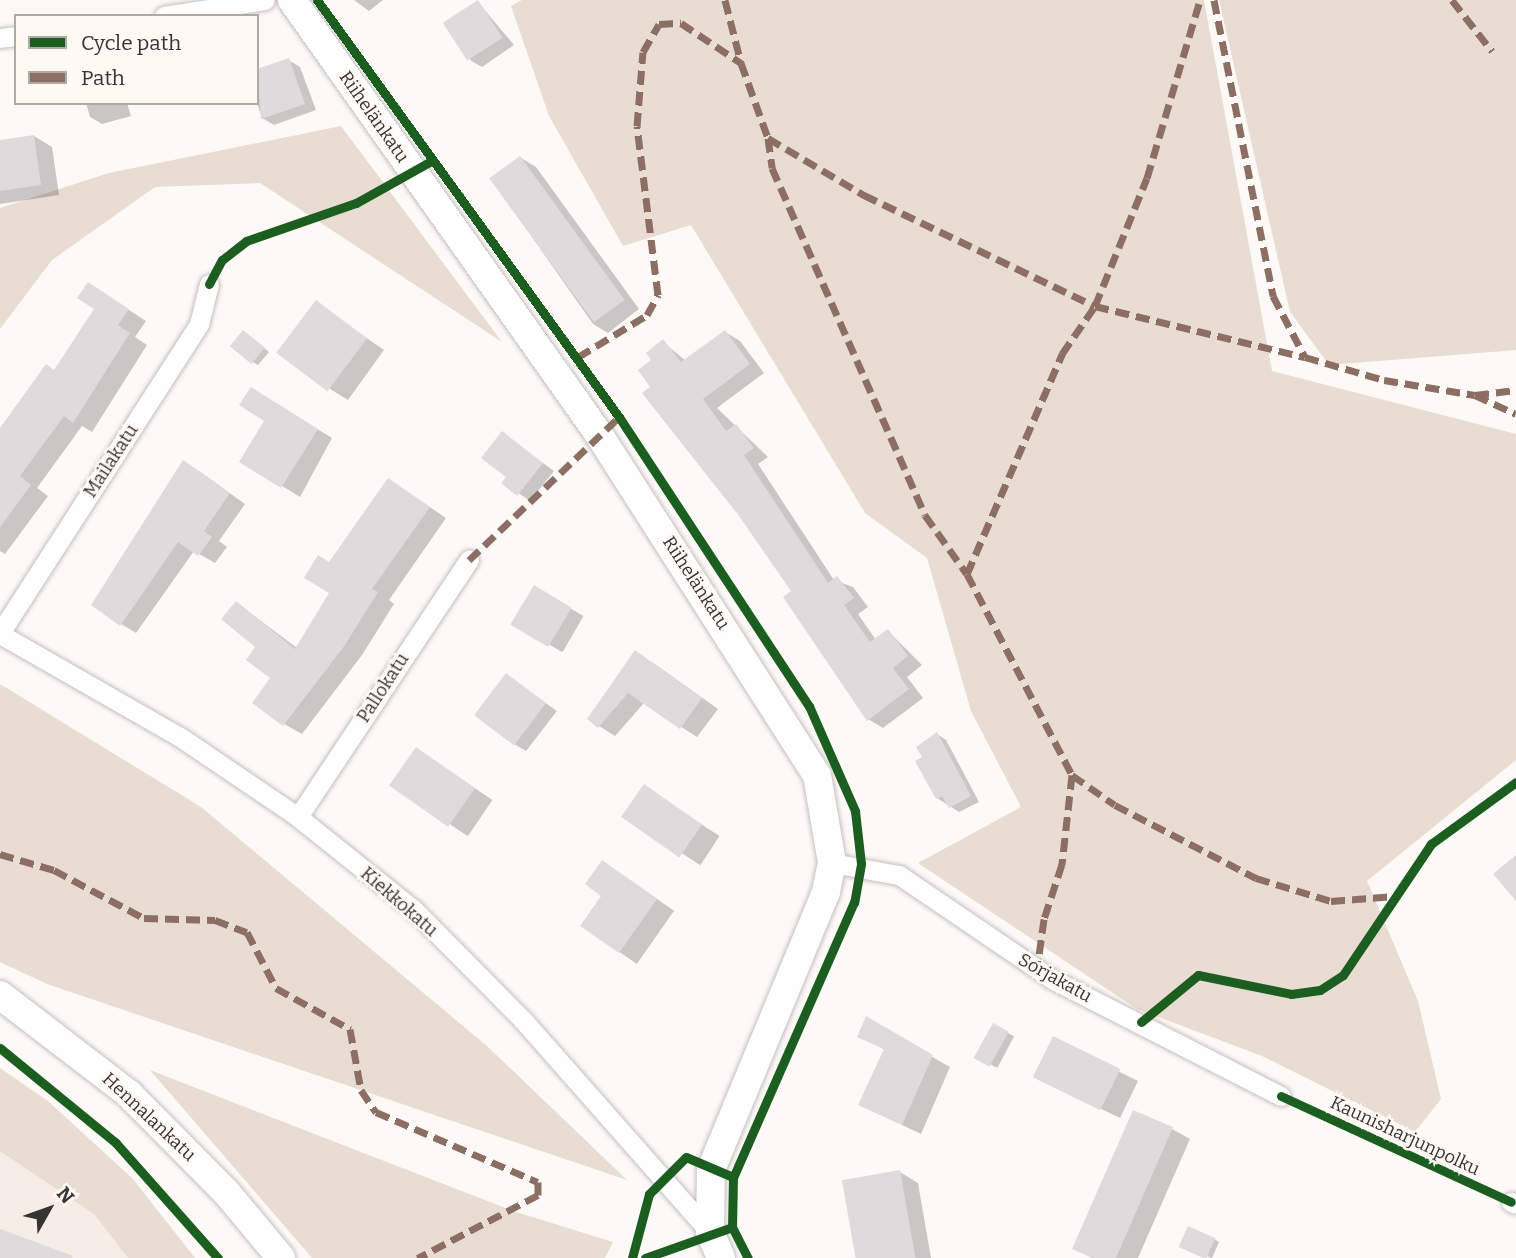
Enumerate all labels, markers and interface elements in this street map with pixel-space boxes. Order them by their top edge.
legend [14,14,259,105]
text: Cycle path [81,30,181,56]
text: Path [81,65,125,91]
street label: Riihelänkatu [335,67,413,167]
street label: Mailakatu [79,420,143,502]
street label: Riihelänkatu [658,532,734,634]
street label: Pallokatu [353,649,413,727]
street label: Kiekkokatu [356,863,442,941]
street label: Sorjakatu [1014,949,1096,1007]
street label: Hennalankatu [98,1068,200,1166]
street label: Kaunisharjunpolku [1327,1092,1483,1180]
north arrow [14,1174,84,1244]
text: N [52,1182,79,1208]

